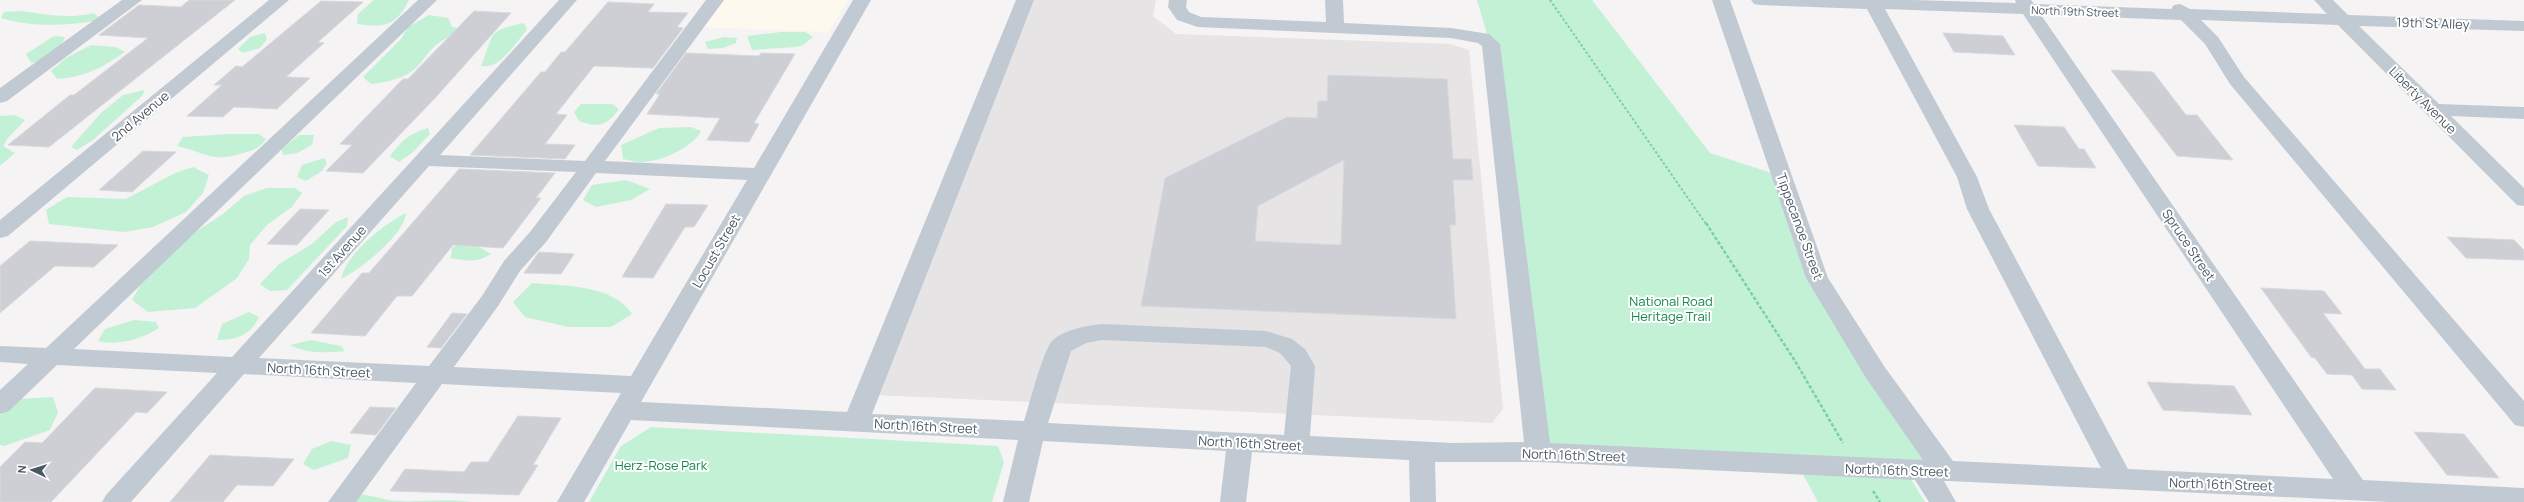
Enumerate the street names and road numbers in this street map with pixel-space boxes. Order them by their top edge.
street label: North 19th Street [2031,2,2119,20]
street label: 19th St Alley [2396,13,2470,33]
street label: Liberty Avenue [2385,62,2461,138]
street label: 2nd Avenue [107,86,173,145]
street label: Tippecanoe Street [1772,170,1828,282]
street label: Spruce Street [2158,205,2220,285]
street label: Locust Street [688,211,744,291]
street label: 1st Avenue [314,221,370,281]
street label: North 16th Street [267,358,371,382]
street label: North 16th Street [874,414,978,438]
street label: North 16th Street [1198,431,1302,455]
street label: North 16th Street [1522,444,1626,466]
street label: North 16th Street [1845,459,1949,481]
street label: North 16th Street [2169,473,2273,495]

